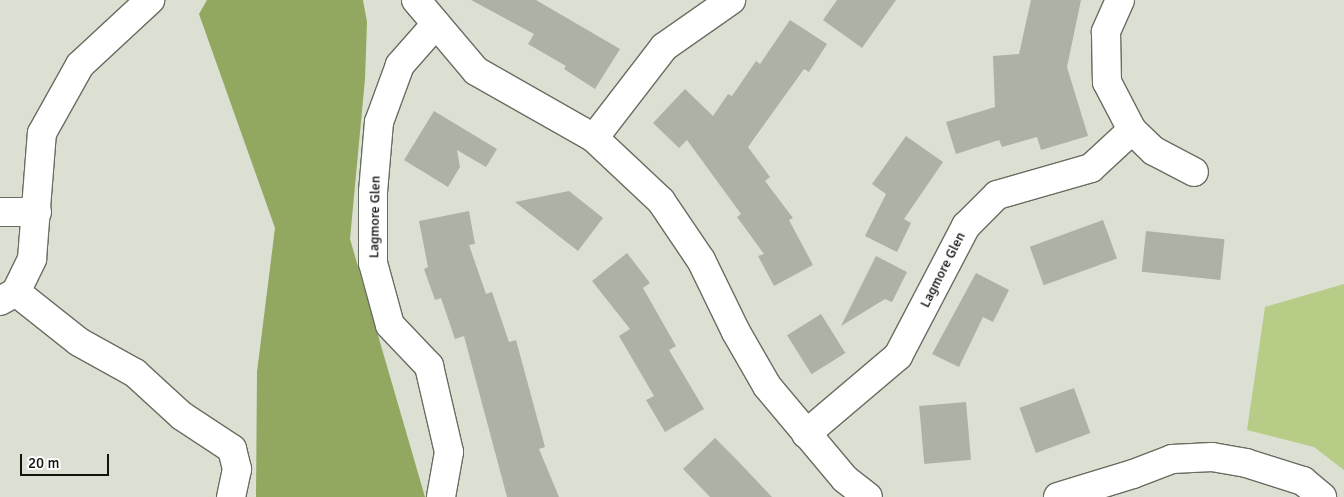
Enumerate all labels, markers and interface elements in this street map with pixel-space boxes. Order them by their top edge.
street label: Lagmore Glen [366,176,384,258]
street label: Lagmore Glen [917,229,969,311]
scale bar [22,444,111,476]
text: 20 m [28,454,59,472]

